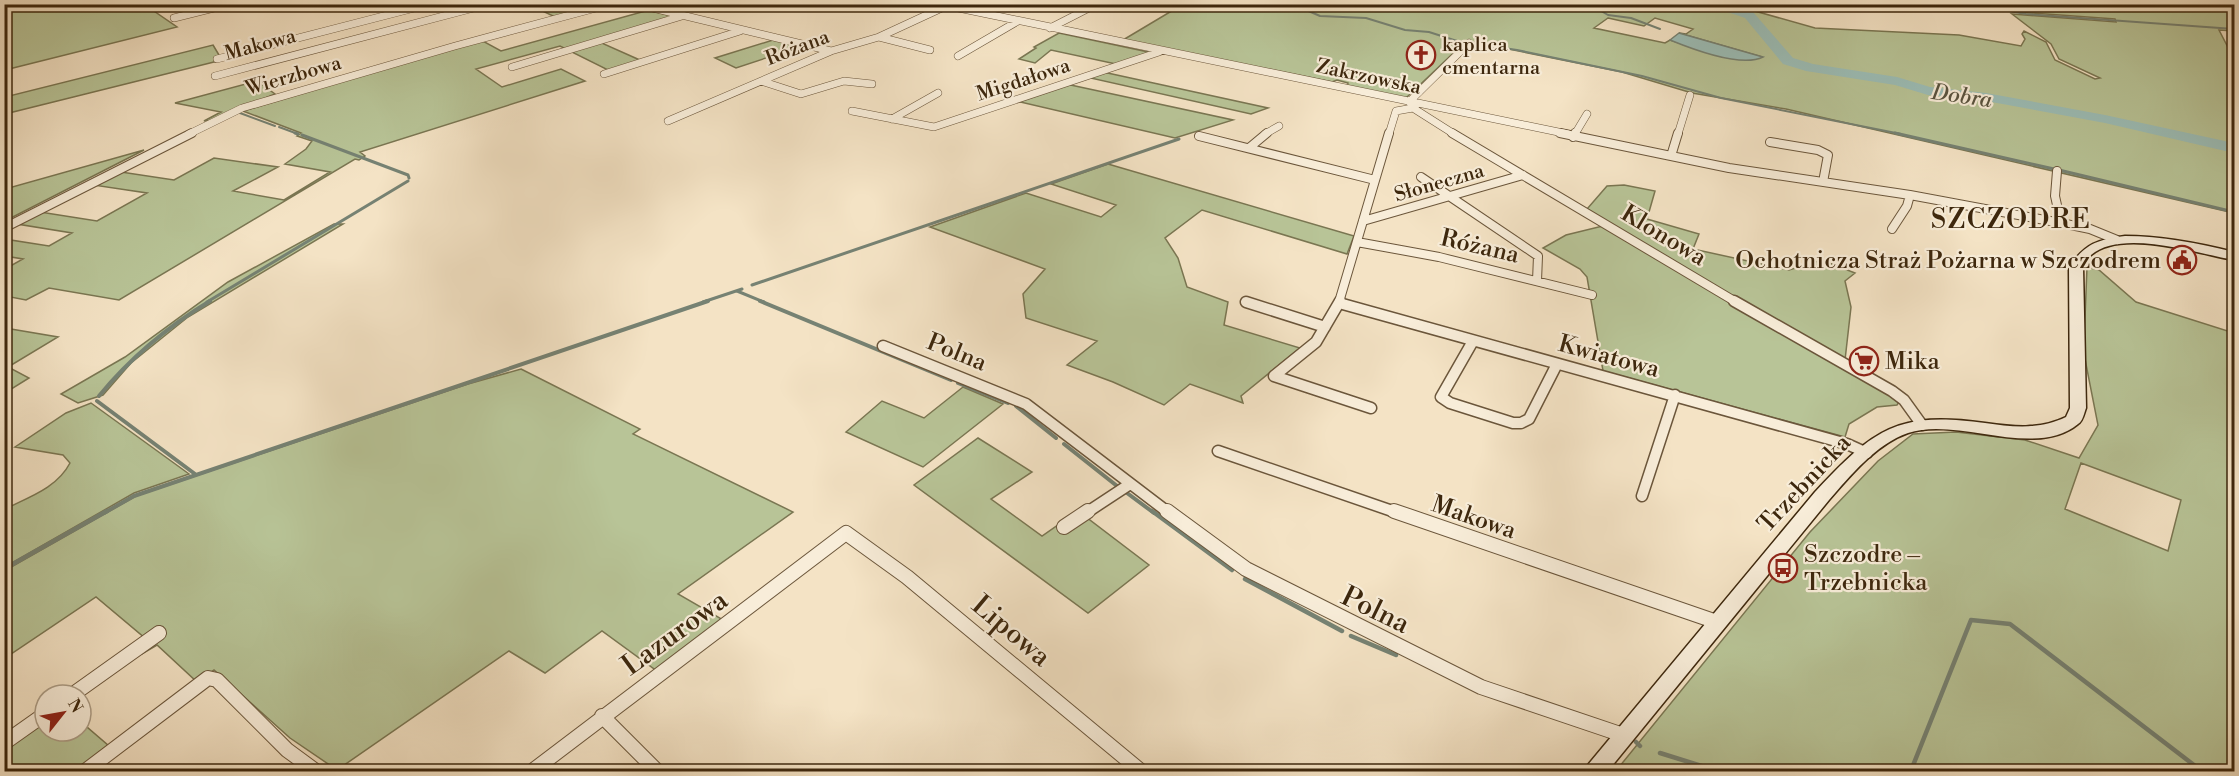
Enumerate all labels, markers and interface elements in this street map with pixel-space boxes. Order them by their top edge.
street label: Makowa [222,24,300,67]
street label: Różana [762,24,834,72]
place label: kaplica cmentarna [1442,33,1541,81]
church icon: kaplica cmentarna [1405,39,1437,71]
street label: Wierzbowa [242,51,345,102]
street label: Migdałowa [973,53,1074,107]
street label: Zakrzowska [1314,54,1424,101]
water label: Dobra [1929,79,1994,114]
street label: Słoneczna [1392,158,1488,208]
street label: Klonowa [1615,199,1712,273]
district label: SZCZODRE [1931,203,2091,237]
street label: Różana [1437,223,1523,271]
public building icon: Ochotnicza Straż Pożarna w Szczodrem [2166,244,2198,276]
place label: Ochotnicza Straż Pożarna w Szczodrem [1735,246,2161,276]
street label: Polna [922,327,992,379]
street label: Kwiatowa [1555,329,1663,385]
supermarket icon: Mika [1848,345,1880,377]
place label: Mika [1885,347,1940,377]
street label: Trzebnicka [1752,428,1858,539]
street label: Makowa [1427,490,1521,547]
place label: Szczodre – Trzebnicka [1804,540,1928,598]
bus stop icon: Szczodre – Trzebnicka [1767,552,1799,584]
street label: Polna [1335,579,1416,642]
street label: Lazurowa [615,582,735,683]
street label: Lipowa [964,588,1058,675]
north arrow [33,683,93,743]
text: N [63,695,87,717]

